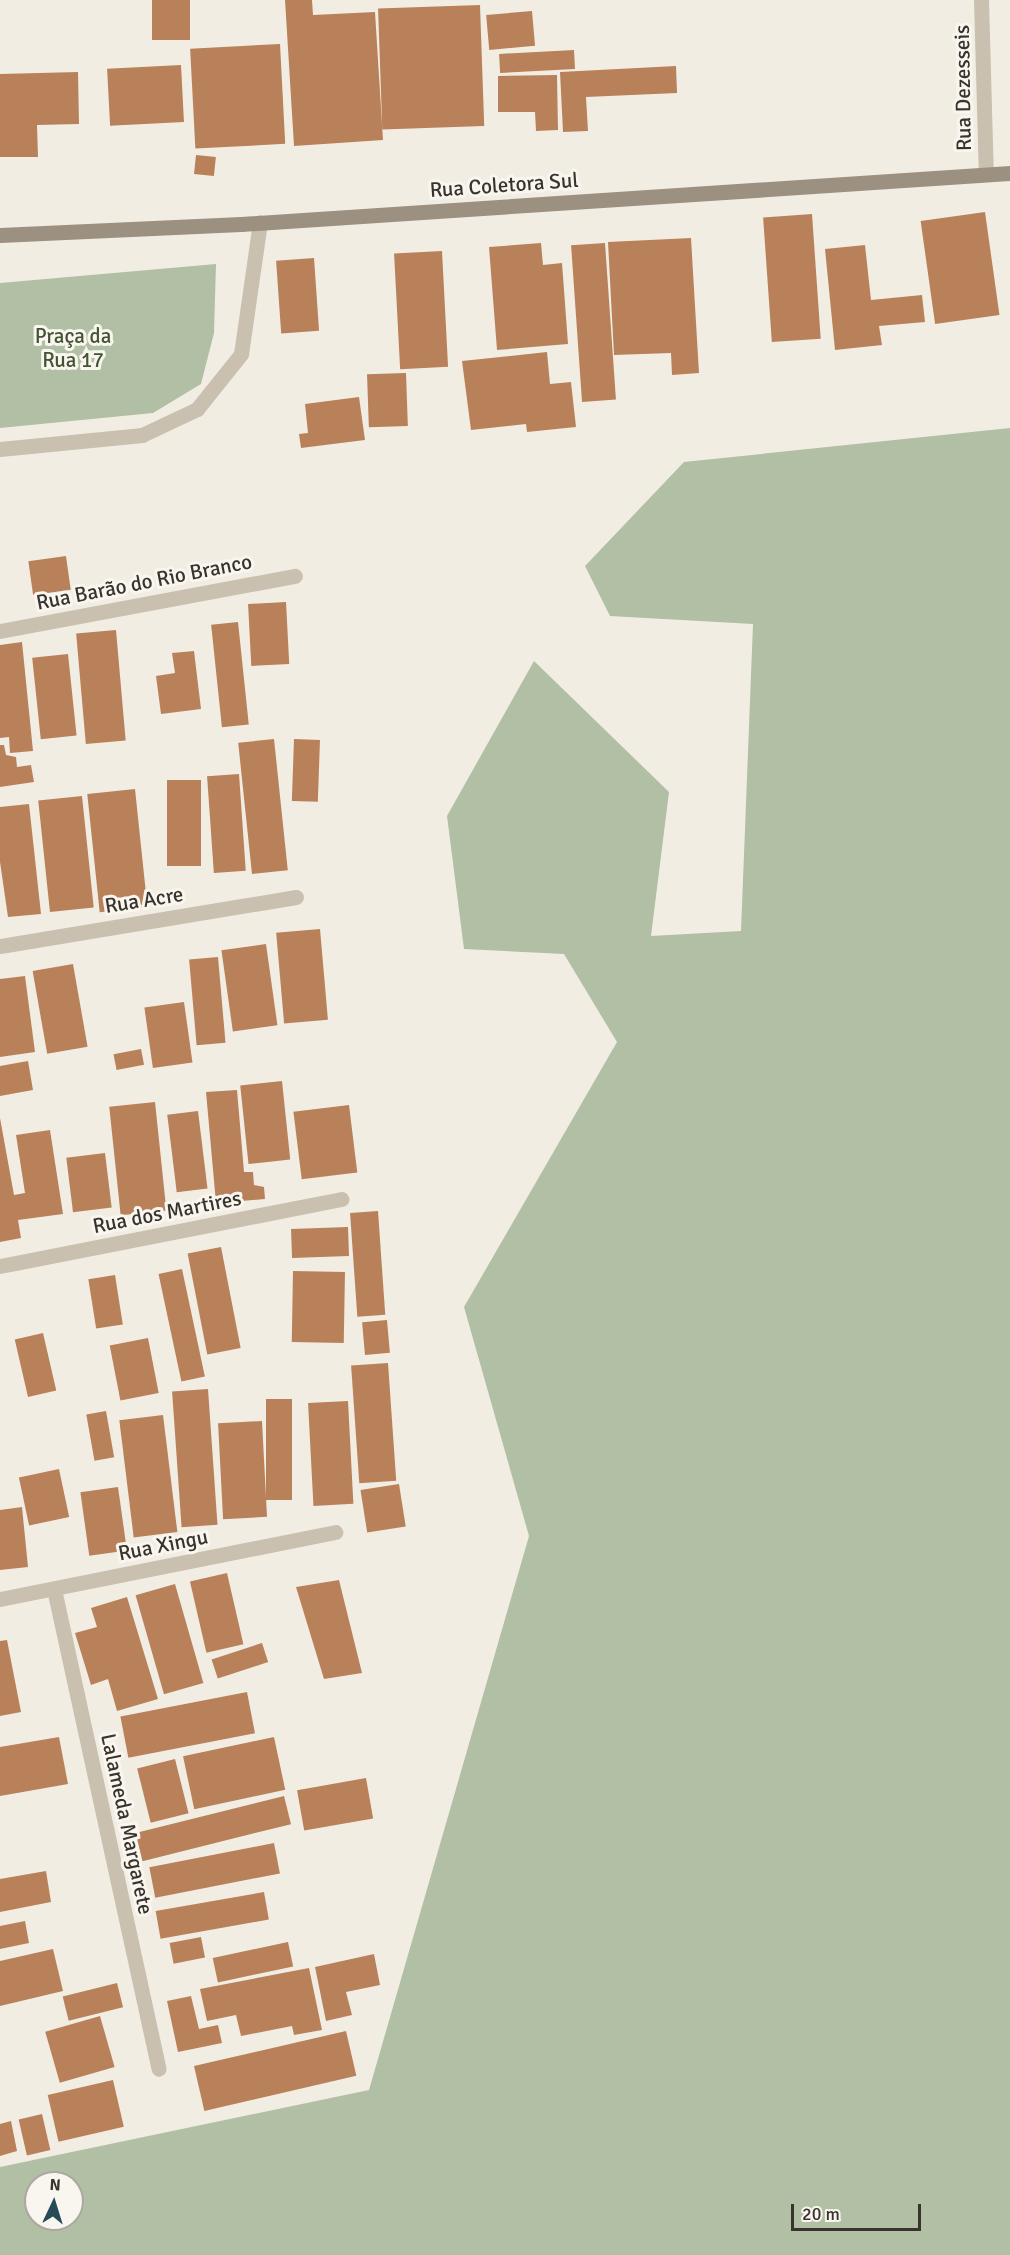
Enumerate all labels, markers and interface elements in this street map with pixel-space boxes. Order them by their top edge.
street label: Rua Dezesseis [949,25,977,151]
street label: Rua Coletora Sul [429,167,579,203]
park label: Praça da Rua 17 [35,323,111,373]
street label: Rua Barão do Rio Branco [34,549,254,615]
street label: Rua Acre [103,881,185,919]
street label: Rua dos Martires [91,1185,243,1239]
street label: Rua Xingu [116,1524,210,1566]
street label: Lalameda Margarete [96,1731,158,1917]
north arrow [24,2171,84,2231]
text: N [49,2175,61,2195]
scale bar [794,2192,924,2230]
text: 20 m [802,2203,840,2225]

